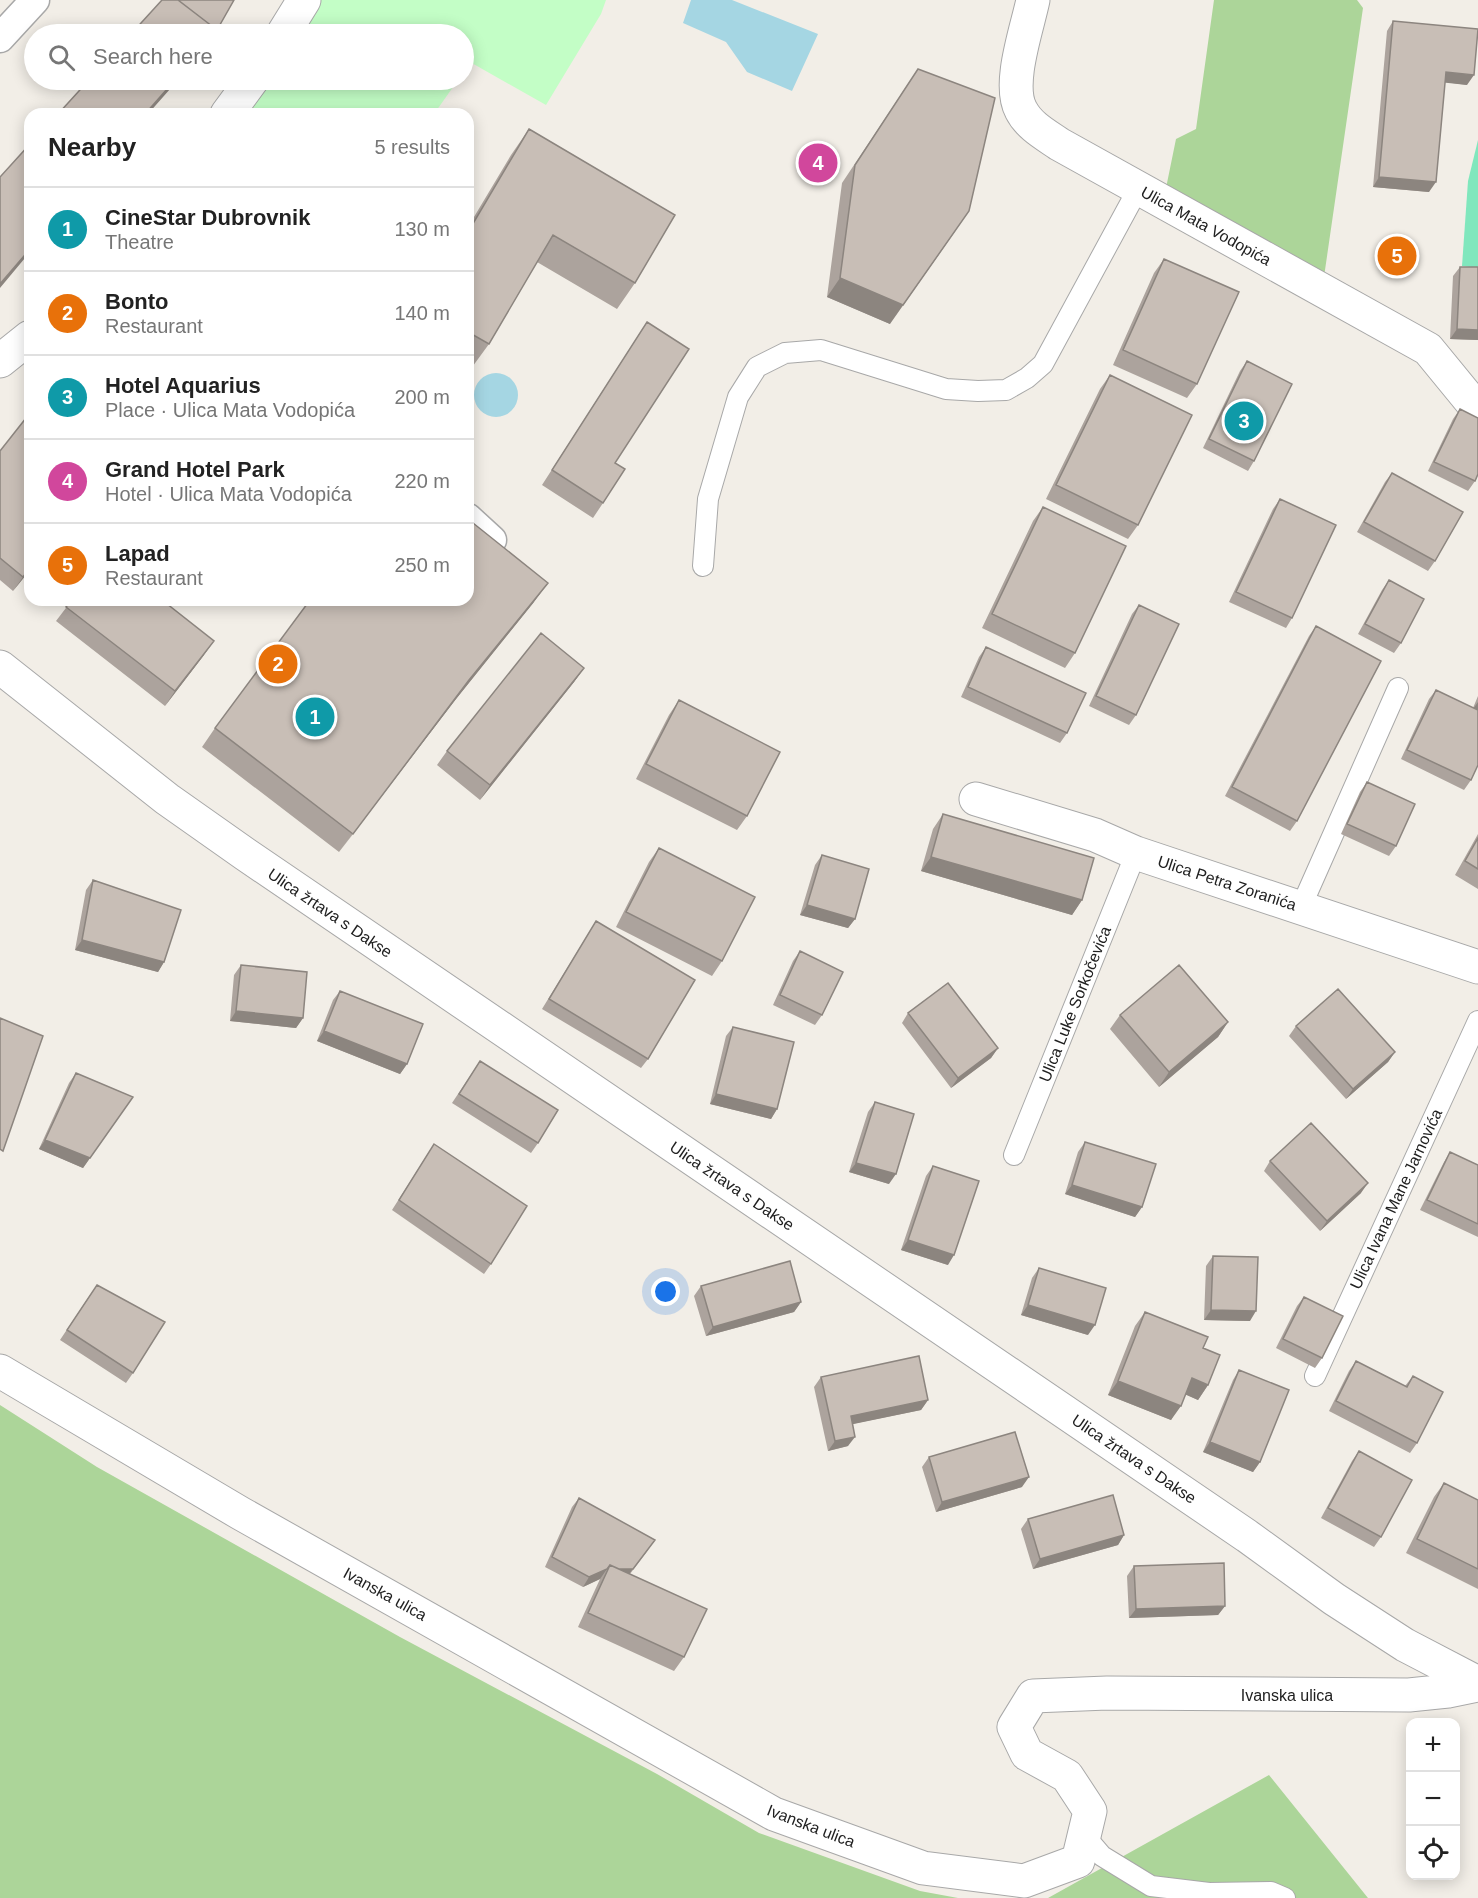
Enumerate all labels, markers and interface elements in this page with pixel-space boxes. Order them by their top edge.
search box [24,24,474,90]
icon: search [45,41,78,74]
text: Search here [93,44,213,69]
text: Nearby [48,132,136,162]
text: 5 results [374,136,450,158]
pin: 4 [798,140,838,186]
street label: Ulica Mata Vodopića [1138,183,1274,269]
text: CineStar Dubrovnik [105,205,310,230]
text: 1 [62,218,73,240]
text: 130 m [394,218,450,240]
text: Theatre [105,231,174,253]
pin: 5 [1378,234,1416,278]
text: Bonto [105,289,169,314]
text: 2 [62,302,73,324]
text: 140 m [394,302,450,324]
text: Restaurant [105,315,203,337]
text: Hotel Aquarius [105,373,261,398]
text: 3 [62,386,73,408]
text: 200 m [394,386,450,408]
pin: 3 [1224,398,1264,444]
text: Place · Ulica Mata Vodopića [105,399,355,421]
text: Grand Hotel Park [105,457,285,482]
text: 4 [62,470,73,492]
text: 220 m [394,470,450,492]
text: Hotel · Ulica Mata Vodopića [105,483,352,505]
text: Lapad [105,541,170,566]
text: 5 [62,554,73,576]
text: 250 m [394,554,450,576]
text: Restaurant [105,567,203,589]
pin: 2 [258,642,298,686]
pin: 1 [296,694,334,740]
street label: Ulica Petra Zoranića [1155,853,1299,914]
street label: Ulica žrtava s Dakse [265,865,395,961]
street label: Ulica Luke Sorkočevića [1036,924,1114,1084]
street label: Ulica Ivana Mane Jarnovića [1347,1106,1445,1292]
street label: Ulica žrtava s Dakse [667,1138,797,1234]
your location [651,1277,680,1306]
street label: Ulica žrtava s Dakse [1069,1411,1199,1507]
street label: Ivanska ulica [340,1564,430,1624]
street label: Ivanska ulica [1241,1687,1333,1704]
map controls [1406,1718,1460,1880]
button: + [1406,1718,1460,1772]
button: − [1406,1772,1460,1826]
street label: Ivanska ulica [765,1801,857,1851]
button: locate [1406,1826,1460,1880]

